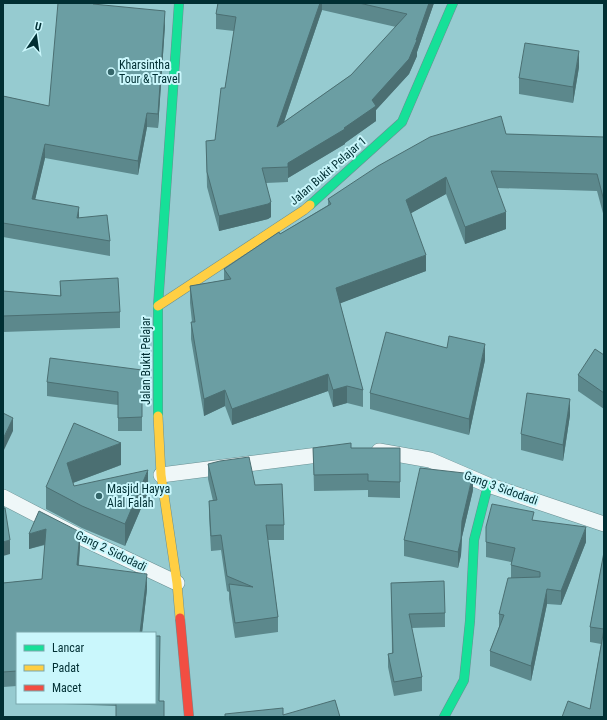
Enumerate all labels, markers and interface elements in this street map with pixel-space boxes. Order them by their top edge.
north arrow [16,16,56,56]
text: U [34,20,43,34]
place label: Kharsintha Tour & Travel [119,58,180,86]
marker: Kharsintha Tour & Travel [106,67,116,77]
street label: Jalan Bukit Pelajar 1 [287,134,369,208]
street label: Jalan Bukit Pelajar [139,317,153,405]
street label: Gang 3 Sidodadi [462,468,540,508]
place label: Masjid Hayya Alal Falah [107,482,170,510]
marker: Masjid Hayya Alal Falah [94,491,104,501]
street label: Gang 2 Sidodadi [73,528,149,574]
legend [16,632,156,704]
text: Lancar [52,641,85,655]
text: Padat [52,661,80,675]
text: Macet [52,681,82,695]

